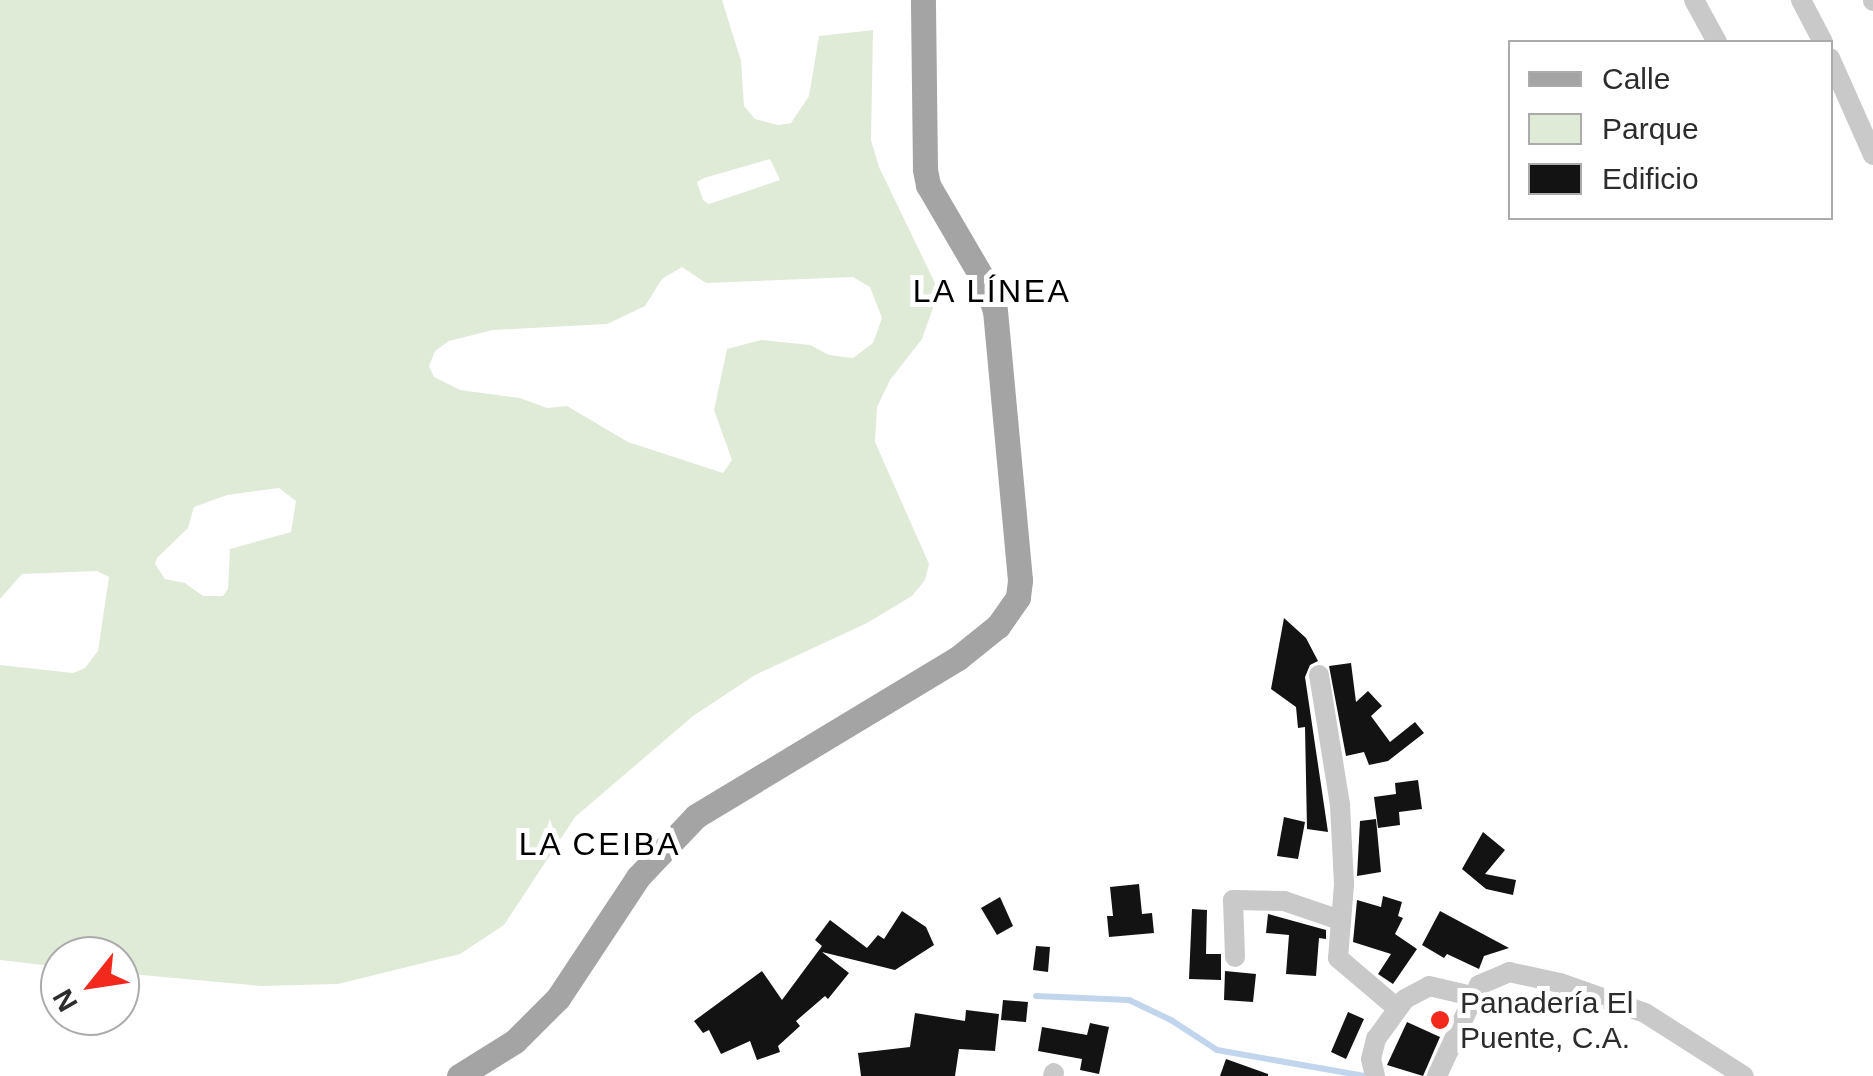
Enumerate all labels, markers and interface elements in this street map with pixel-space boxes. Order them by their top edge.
legend [1508,40,1833,220]
text: Calle [1602,62,1670,95]
text: Parque [1602,112,1699,145]
text: Edificio [1602,162,1699,195]
district label: LA LÍNEA [912,272,1072,310]
district label: LA CEIBA [518,825,682,863]
north arrow [40,936,140,1036]
text: N [47,984,84,1017]
place label: Panadería El Puente, C.A. [1460,985,1633,1056]
marker: Panadería El Puente, C.A. [1429,1009,1451,1031]

